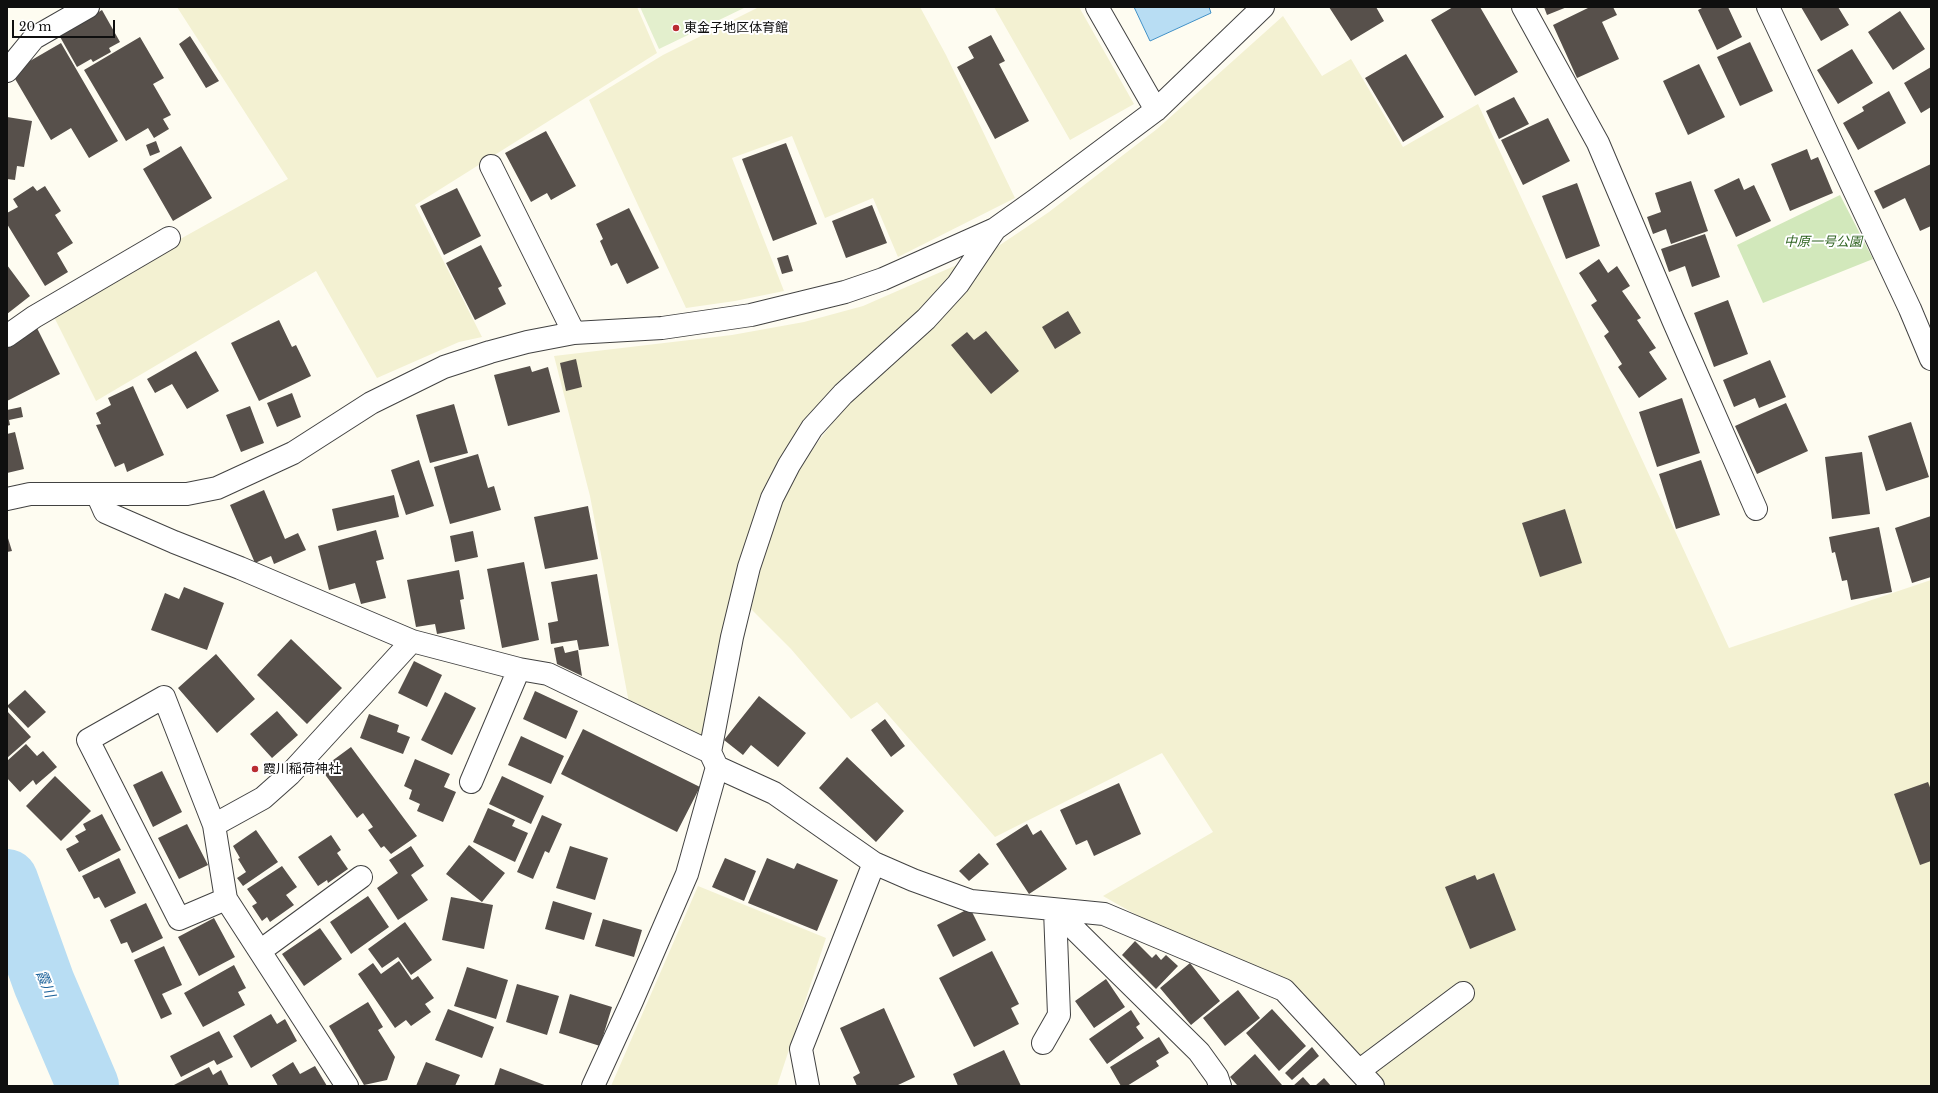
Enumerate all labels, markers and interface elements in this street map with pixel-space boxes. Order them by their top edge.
scale bar [14,12,117,38]
text: 20 m [19,19,51,34]
place label: 東金子地区体育館 [684,20,788,36]
marker: 東金子地区体育館 [671,23,681,33]
park label: 中原一号公園 [1784,234,1862,250]
place label: 霞川稲荷神社 [263,761,341,777]
marker: 霞川稲荷神社 [250,764,260,774]
water label: 霞川 [32,968,58,1000]

